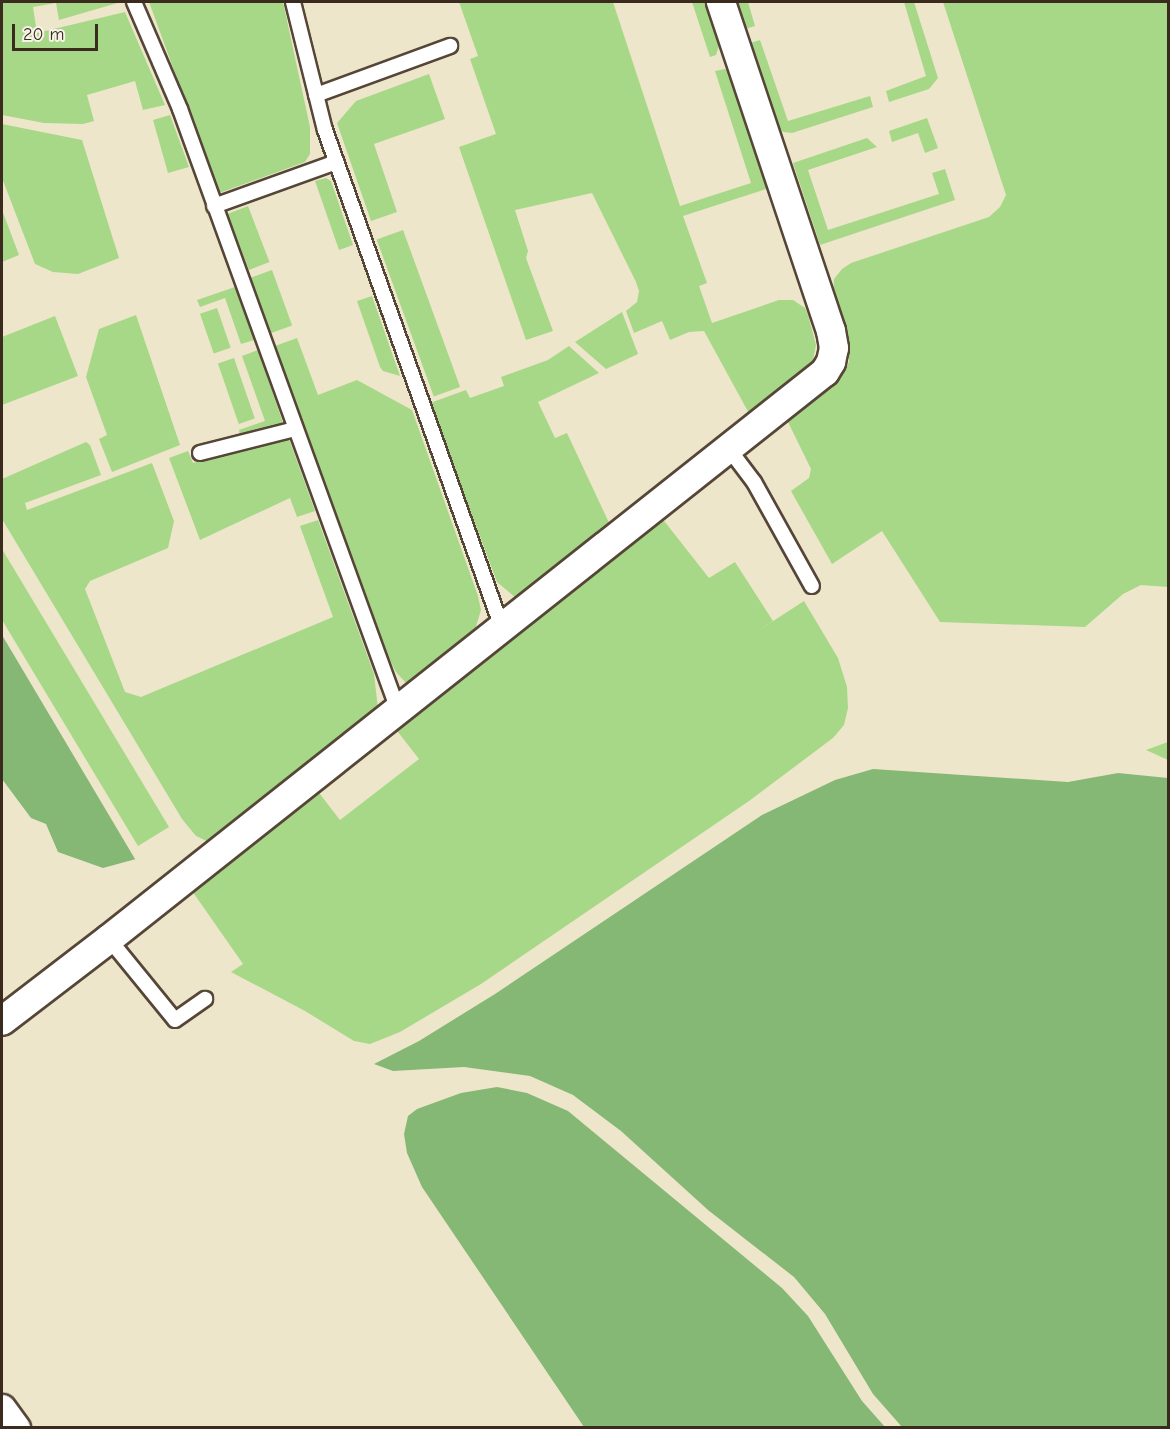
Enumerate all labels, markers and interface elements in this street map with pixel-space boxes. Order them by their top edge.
scale bar [15,12,100,50]
text: 20 m [23,24,64,45]

